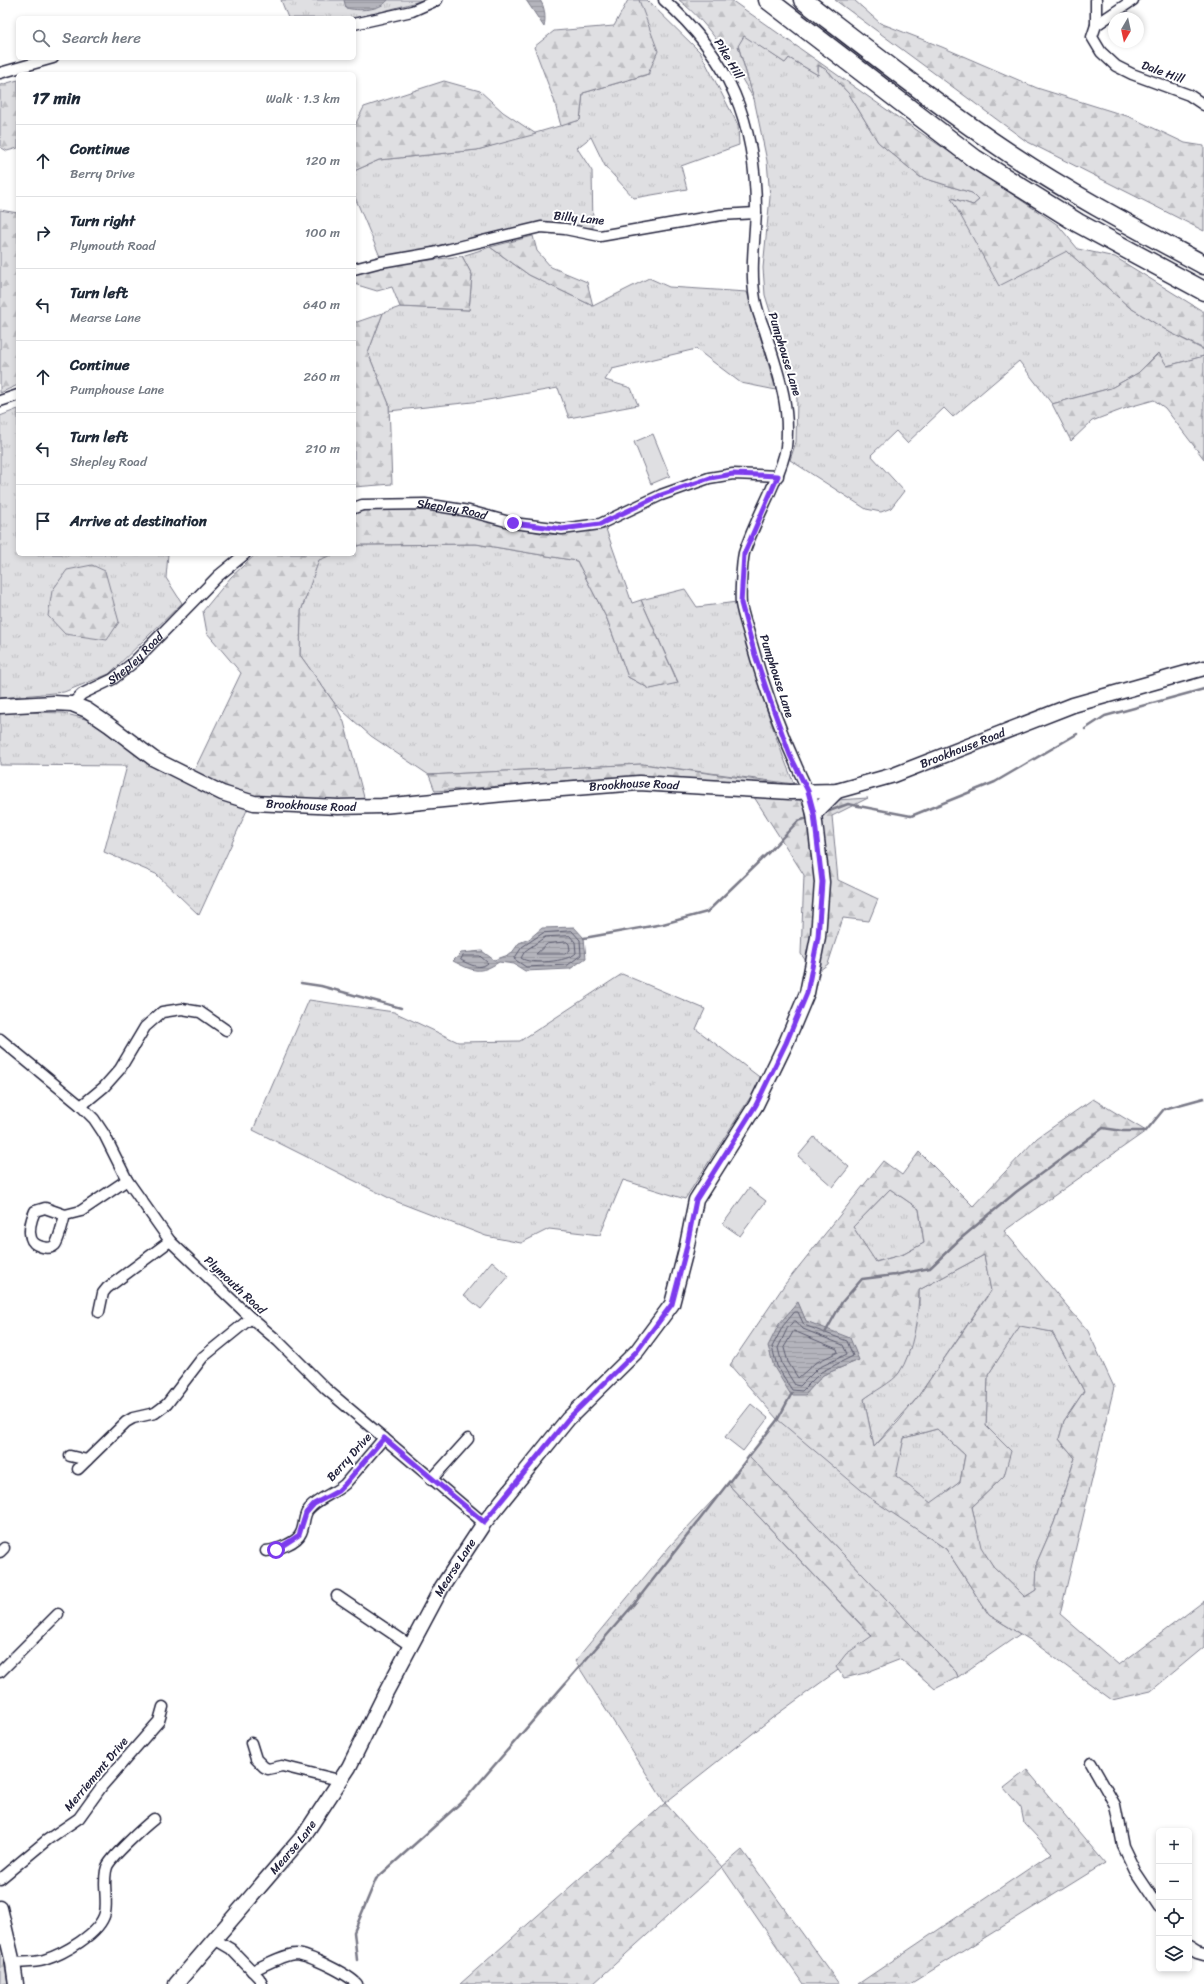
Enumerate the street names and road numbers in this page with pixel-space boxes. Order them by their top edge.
street label: Pike Hill [708,34,750,84]
street label: Dale Hill [1138,54,1188,90]
street label: Billy Lane [553,204,606,232]
street label: Pumphouse Lane [762,309,808,399]
street label: Shepley Road [417,493,490,527]
street label: Shepley Road [104,626,169,691]
street label: Pumphouse Lane [753,631,801,721]
street label: Brookhouse Road [916,721,1009,775]
street label: Brookhouse Road [588,772,680,798]
street label: Brookhouse Road [266,793,357,818]
street label: Plymouth Road [199,1250,272,1320]
street label: Berry Drive [321,1427,377,1487]
street label: Mearse Lane [428,1534,482,1601]
street label: Merriemont Drive [58,1732,134,1816]
street label: Mearse Lane [264,1815,322,1880]

